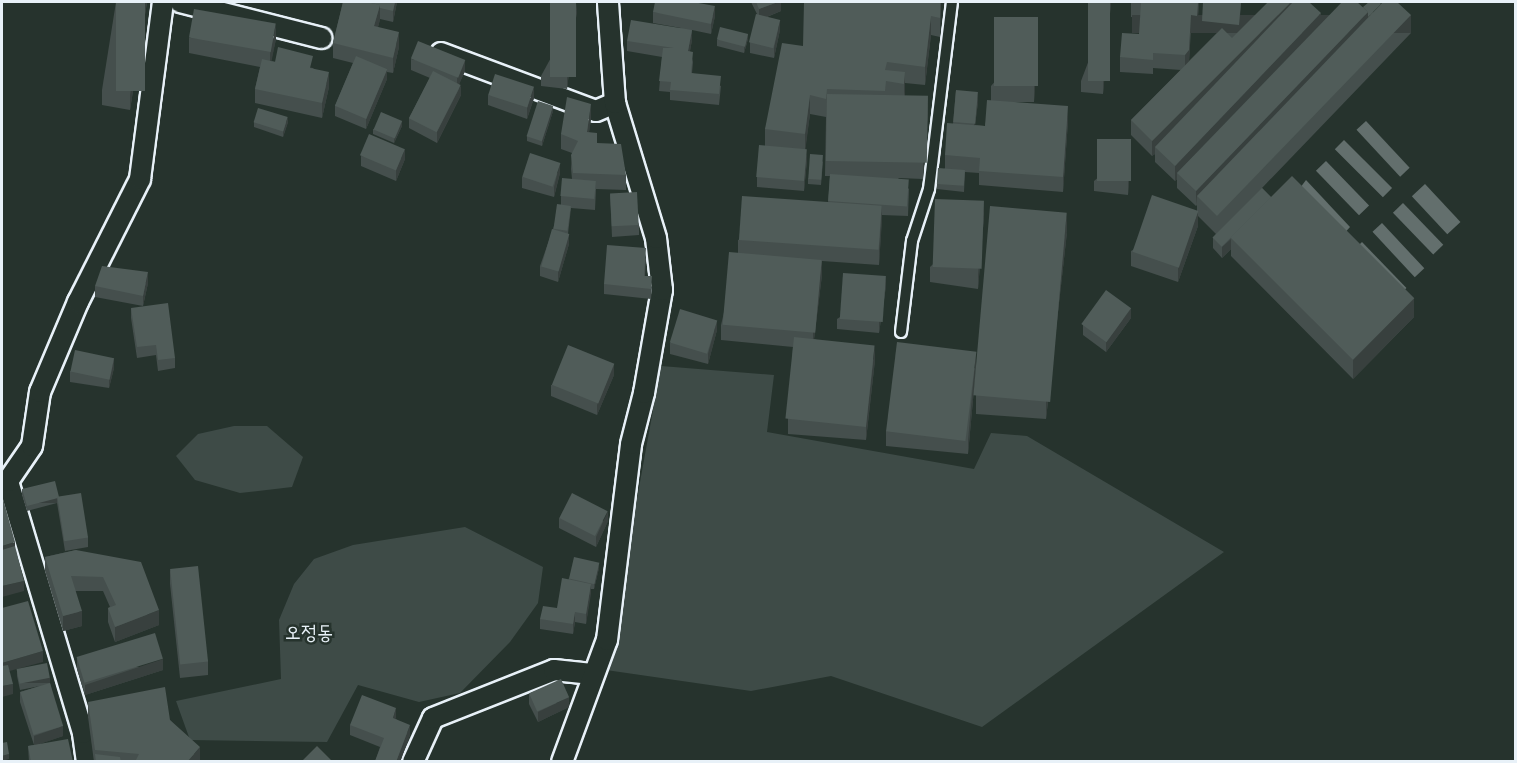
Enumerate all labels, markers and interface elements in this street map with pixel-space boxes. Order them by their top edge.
district label: 오정동 [285,620,333,644]

